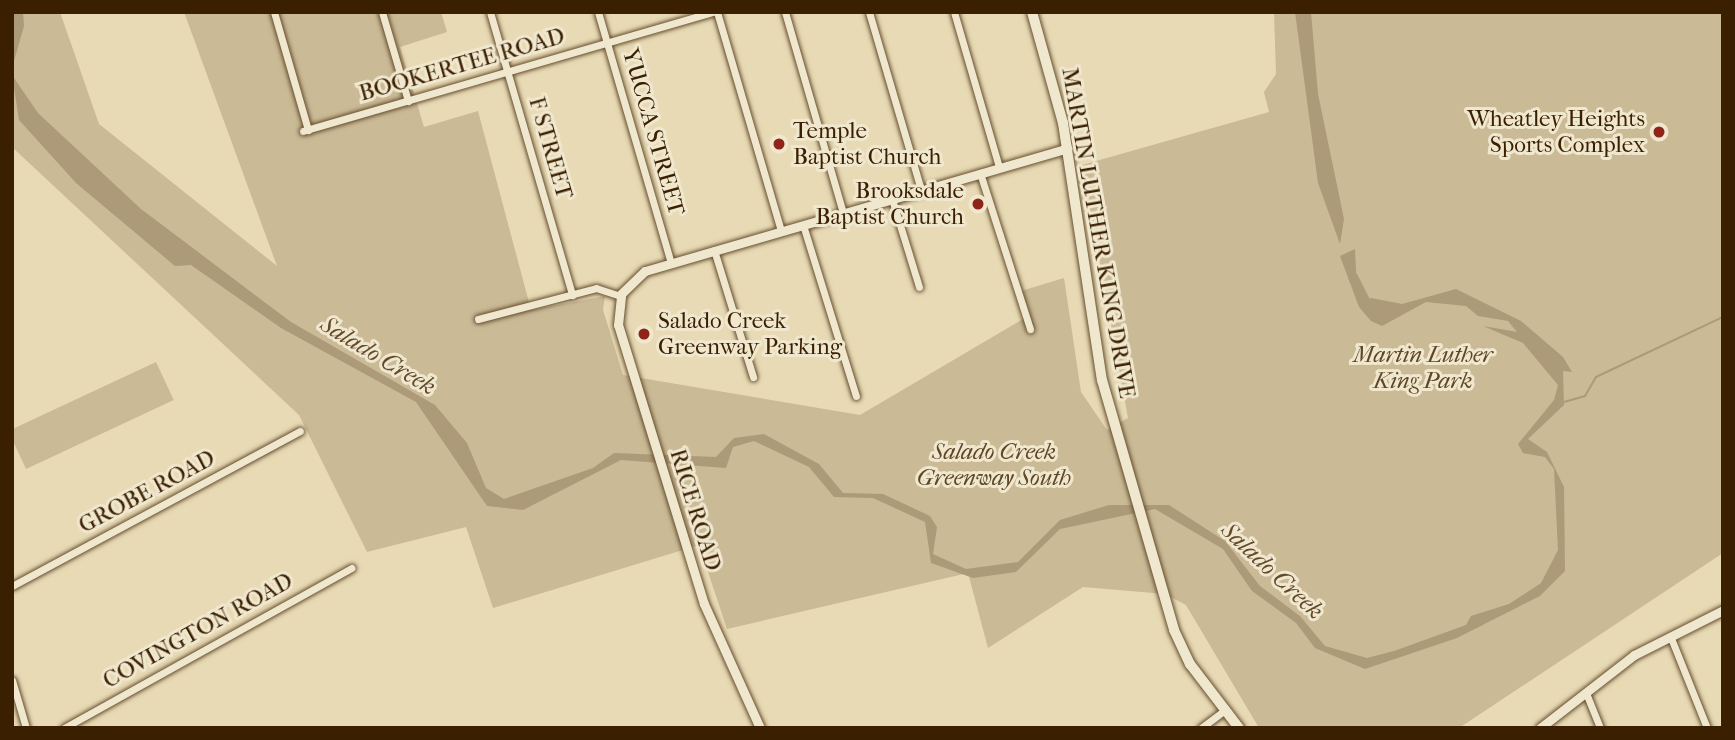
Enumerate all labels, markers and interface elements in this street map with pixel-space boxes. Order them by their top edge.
street label: BOOKERTEE ROAD [356,22,568,108]
street label: YUCCA STREET [616,45,690,219]
street label: MARTIN LUTHER KING DRIVE [1055,65,1141,401]
street label: F STREET [522,94,578,202]
place label: Wheatley Heights Sports Complex [1467,105,1645,159]
place label: Temple Baptist Church [793,117,941,171]
marker: Wheatley Heights Sports Complex [1651,124,1667,140]
marker: Temple Baptist Church [771,136,787,152]
place label: Brooksdale Baptist Church [816,177,964,231]
marker: Brooksdale Baptist Church [970,196,986,212]
place label: Salado Creek Greenway Parking [658,307,842,361]
water label: Salado Creek [315,310,441,402]
marker: Salado Creek Greenway Parking [636,326,652,342]
park label: Martin Luther King Park [1353,341,1493,395]
park label: Salado Creek Greenway South [917,438,1071,492]
street label: GROBE ROAD [74,445,220,539]
street label: RICE ROAD [663,446,727,574]
water label: Salado Creek [1215,516,1329,626]
street label: COVINGTON ROAD [98,567,298,695]

